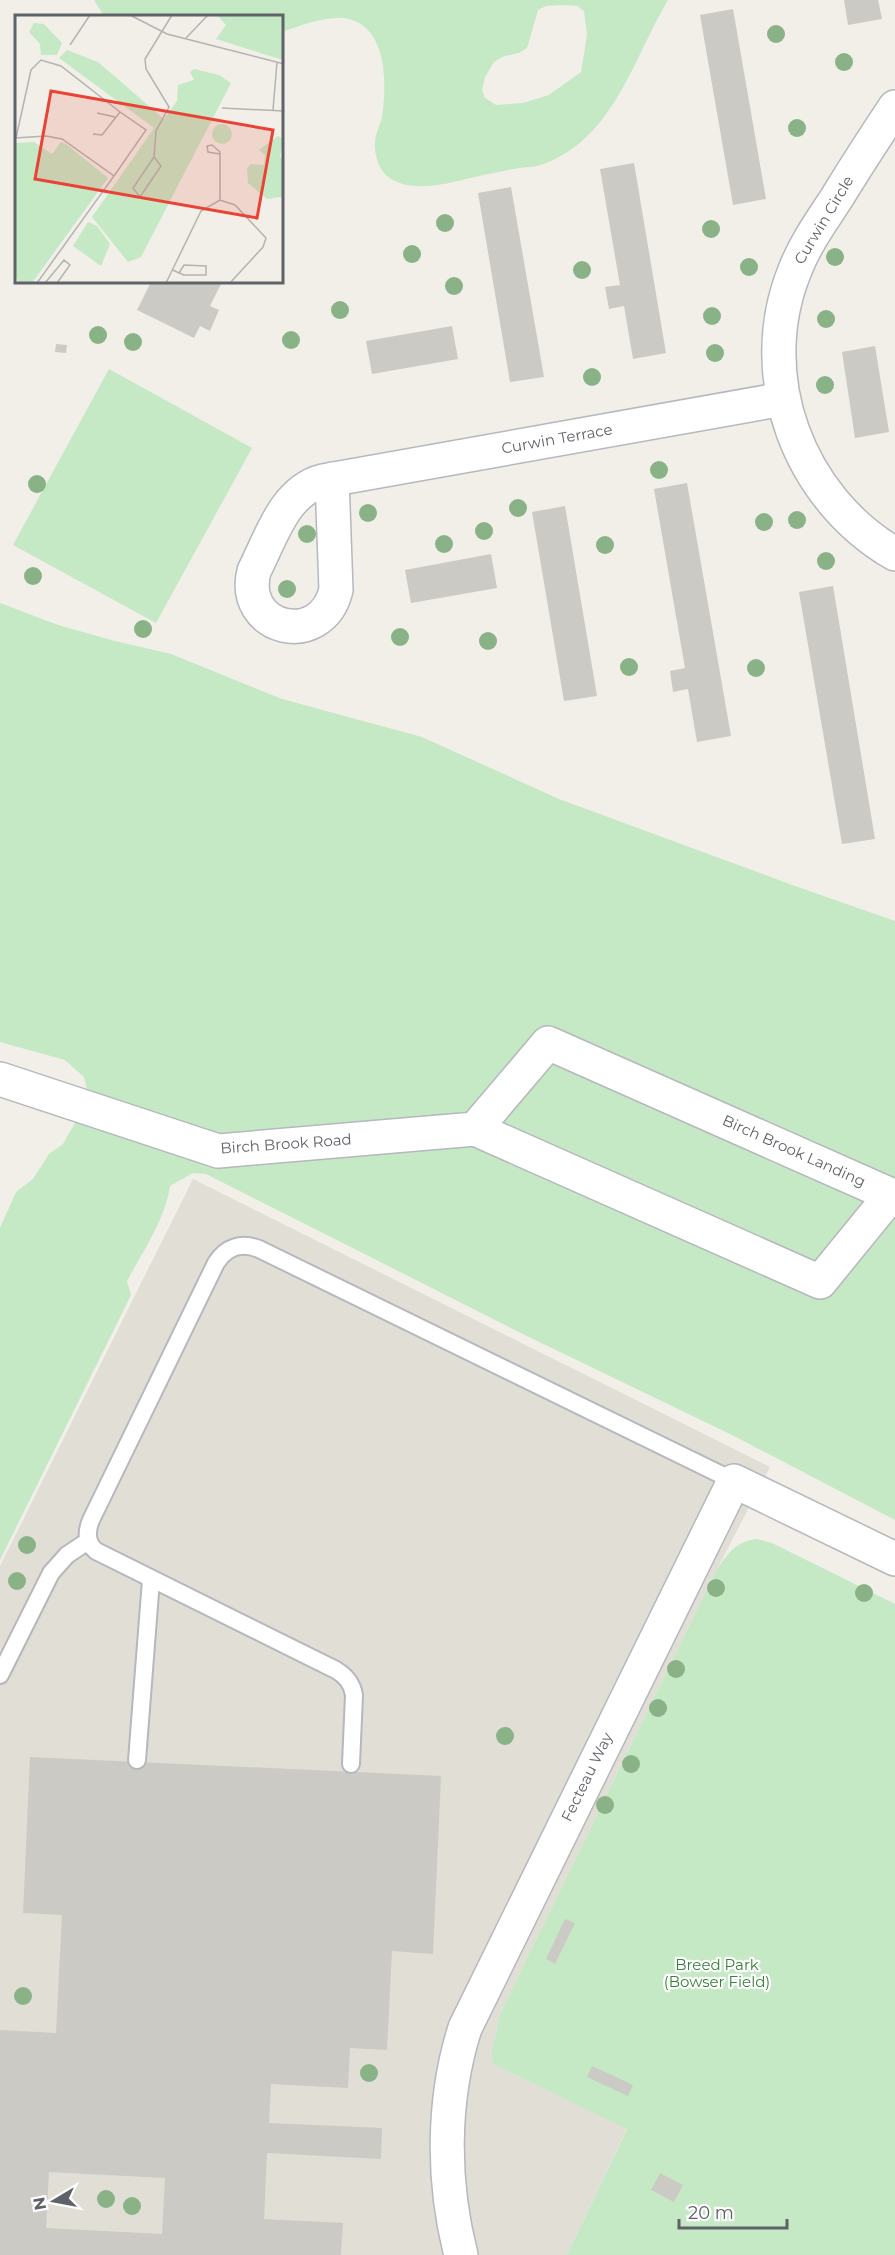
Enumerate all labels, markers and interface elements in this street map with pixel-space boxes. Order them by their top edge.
inset map [15,15,284,284]
street label: Curwin Circle [790,172,857,267]
street label: Curwin Terrace [500,419,614,458]
street label: Birch Brook Landing [720,1110,869,1191]
street label: Birch Brook Road [220,1129,352,1158]
street label: Fecteau Way [557,1728,617,1824]
park label: Breed Park (Bowser Field) [664,1955,770,1991]
north arrow [24,2171,84,2231]
scale bar [679,2192,787,2230]
text: N [29,2195,50,2212]
text: 20 m [688,2202,734,2224]

